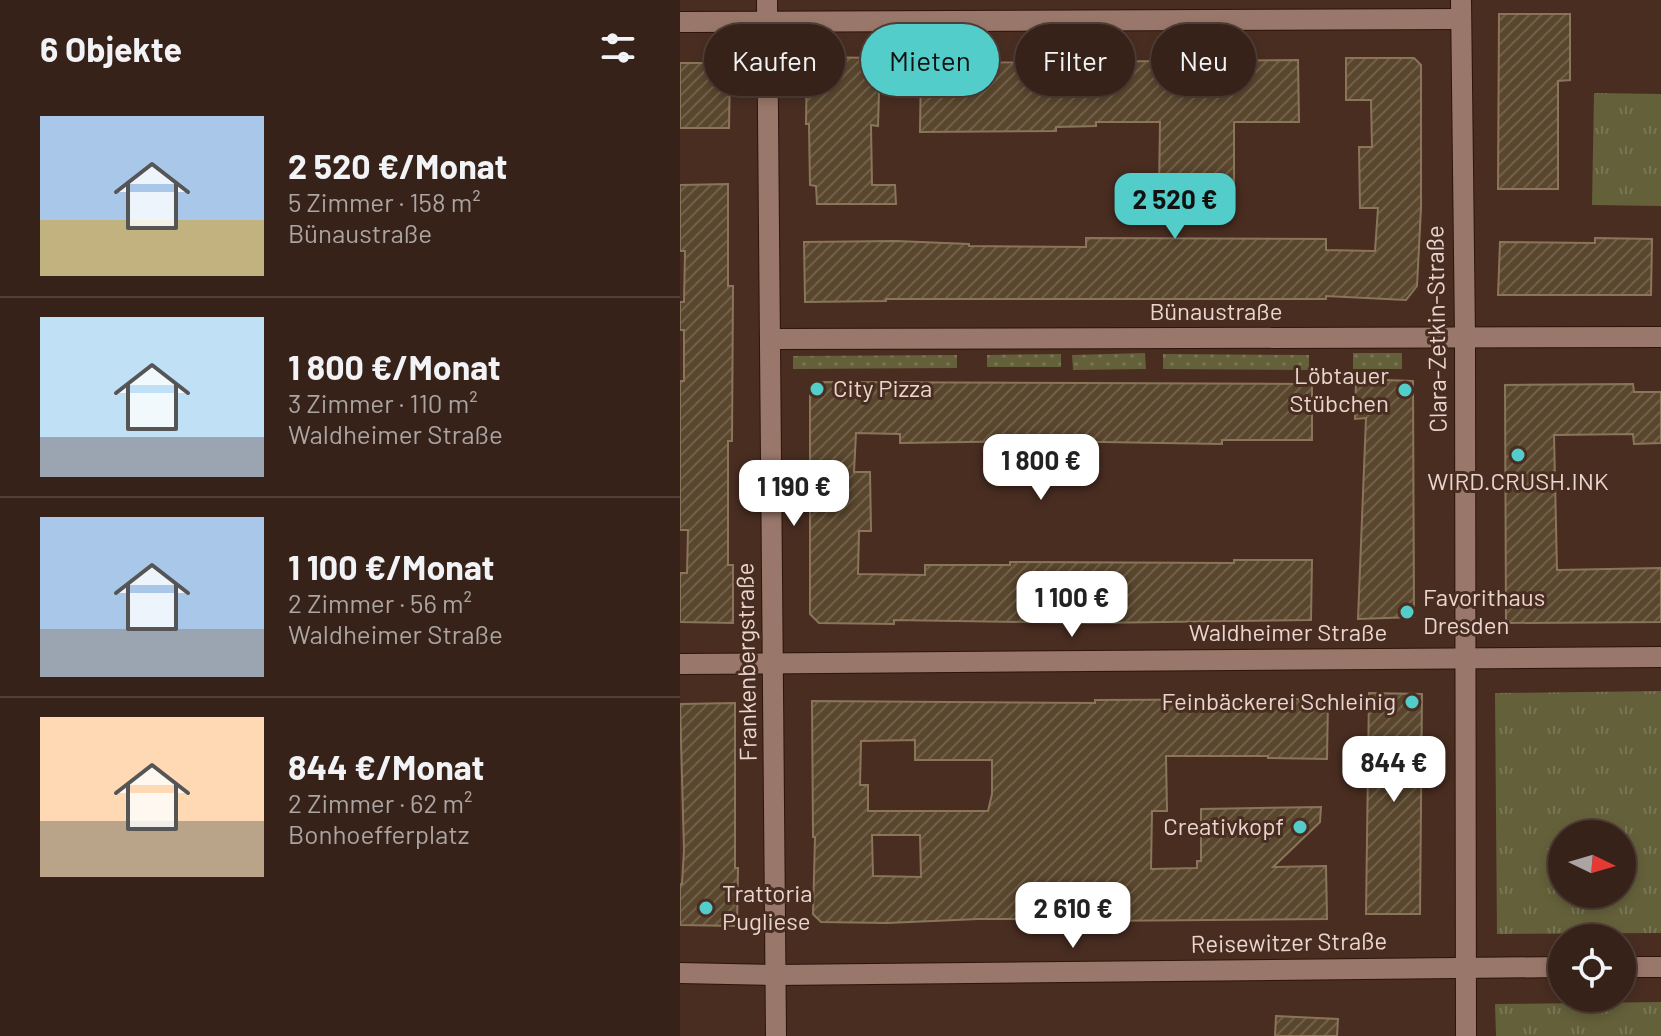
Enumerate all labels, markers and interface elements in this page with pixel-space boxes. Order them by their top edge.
chip: Kaufen [704,24,845,96]
chip: Mieten [861,24,999,96]
chip: Filter [1015,24,1135,96]
chip: Neu [1151,24,1256,96]
icon: filters [596,26,640,70]
text: 6 Objekte [40,28,182,69]
text: 2 520 €/Monat [288,145,507,186]
icon: home [104,148,200,244]
pin: 2 520 € [1101,173,1249,241]
text: 2 520 € [1133,183,1217,214]
text: 5 Zimmer · 158 m² [288,186,481,217]
text: Bünaustraße [288,217,432,248]
street label: Clara-Zetkin-Straße [1419,225,1452,433]
street label: Bünaustraße [1149,296,1283,325]
text: 1 800 €/Monat [288,346,501,387]
icon: home [104,349,200,445]
place label: Löbtauer Stübchen [1289,360,1389,417]
place label: City Pizza [833,373,932,402]
marker: City Pizza [808,380,826,398]
marker: Löbtauer Stübchen [1396,381,1414,399]
text: 3 Zimmer · 110 m² [288,387,478,418]
text: Waldheimer Straße [288,418,503,449]
pin: 1 800 € [967,434,1115,502]
text: 1 800 € [1001,444,1081,475]
marker: WIRD.CRUSH.INK [1509,446,1527,464]
pin: 1 190 € [720,460,868,528]
place label: WIRD.CRUSH.INK [1427,466,1609,495]
text: 1 190 € [757,470,831,501]
text: 1 100 €/Monat [288,546,494,587]
icon: home [104,549,200,645]
street label: Frankenbergstraße [729,562,762,762]
pin: 1 100 € [998,571,1146,639]
text: 1 100 € [1035,581,1109,612]
place label: Favorithaus Dresden [1423,582,1545,639]
text: 2 Zimmer · 56 m² [288,587,472,618]
marker: Favorithaus Dresden [1398,603,1416,621]
street label: Waldheimer Straße [1189,617,1387,646]
text: Waldheimer Straße [288,618,503,649]
place label: Feinbäckerei Schleinig [1161,686,1396,715]
marker: Feinbäckerei Schleinig [1403,693,1421,711]
pin: 844 € [1338,736,1450,804]
text: 844 €/Monat [288,746,484,787]
text: 844 € [1360,746,1428,777]
icon: home [104,749,200,845]
text: 2 Zimmer · 62 m² [288,787,473,818]
place label: Creativkopf [1163,811,1284,840]
text: Bonhoefferplatz [288,818,469,849]
marker: Creativkopf [1291,818,1309,836]
north arrow [1548,820,1636,908]
map controls [1548,820,1636,1012]
place label: Trattoria Pugliese [722,878,813,935]
pin: 2 610 € [999,882,1147,950]
text: 2 610 € [1033,892,1113,923]
marker: Trattoria Pugliese [697,899,715,917]
button: locate [1548,924,1636,1012]
street label: Reisewitzer Straße [1190,925,1388,958]

